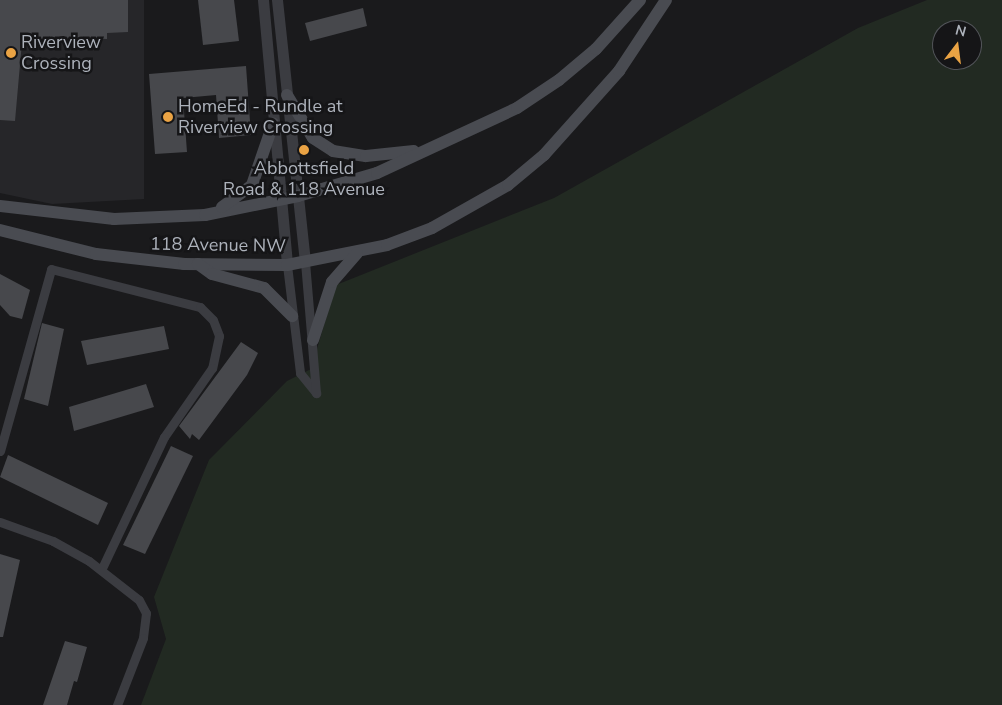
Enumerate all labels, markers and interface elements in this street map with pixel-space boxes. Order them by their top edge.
north arrow [932,20,982,70]
text: N [953,20,968,42]
place label: Riverview Crossing [21,32,101,74]
marker: Riverview Crossing [5,47,17,59]
place label: HomeEd - Rundle at Riverview Crossing [178,96,343,138]
marker: HomeEd - Rundle at Riverview Crossing [162,111,174,123]
marker: Abbottsfield Road & 118 Avenue [298,144,310,156]
place label: Abbottsfield Road & 118 Avenue [223,158,385,200]
street label: 118 Avenue NW [150,233,286,257]

